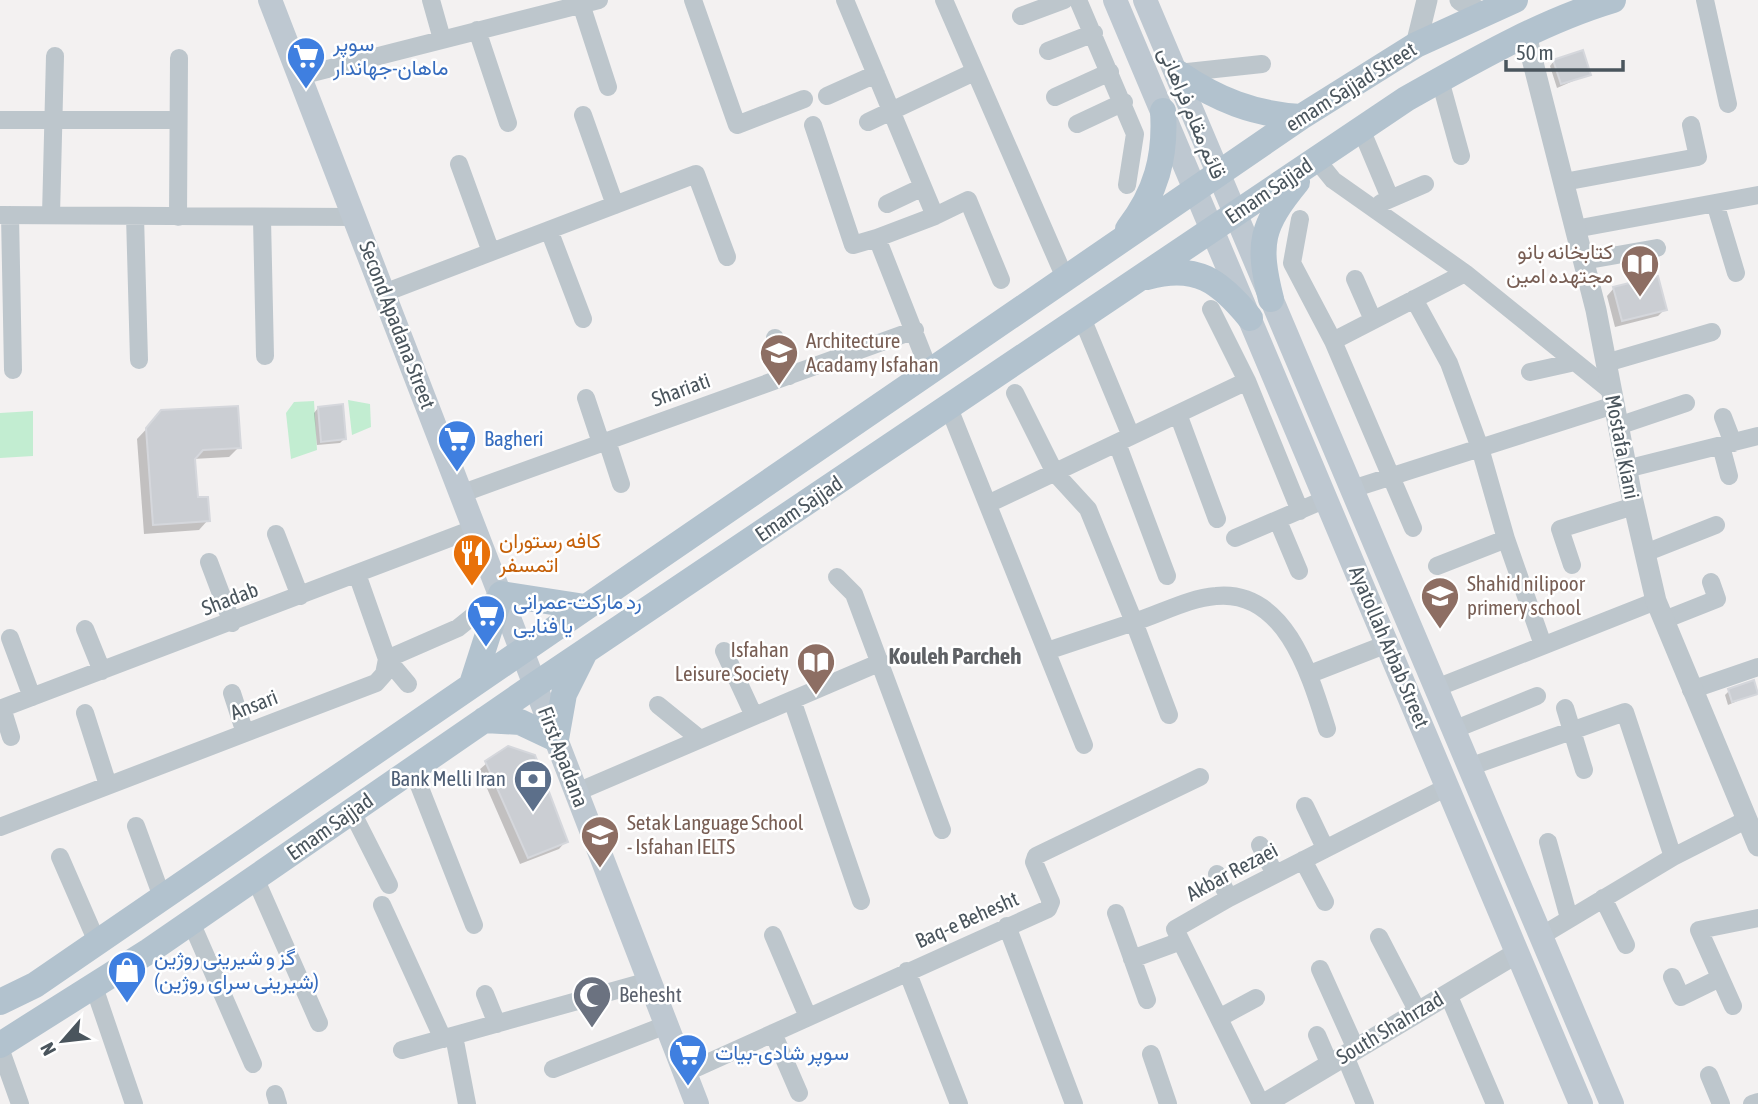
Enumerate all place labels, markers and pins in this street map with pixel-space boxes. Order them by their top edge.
place label: سوپر ماهان-جهاندار [332,31,448,81]
supermarket icon: سوپر ماهان-جهاندار [285,35,327,90]
place label: کتابخانه بانو مجتهده امین [1506,239,1613,289]
library icon: کتابخانه بانو مجتهده امین [1619,243,1661,298]
place label: Architecture Acadamy Isfahan [806,328,939,376]
school or university icon: Architecture Acadamy Isfahan [758,332,800,387]
supermarket icon: Bagheri [436,418,478,473]
place label: Bagheri [484,426,544,450]
place label: كافه رستوران اتمسفر [498,528,601,578]
restaurant icon: كافه رستوران اتمسفر [451,532,493,587]
place label: Shahid nilipoor primery school [1467,571,1586,619]
school or university icon: Shahid nilipoor primery school [1419,575,1461,630]
place label: رد مارکت-عمرانی یا فنایی [513,589,642,638]
supermarket icon: رد مارکت-عمرانی یا فنایی [465,593,507,648]
place label: Isfahan Leisure Society [675,637,789,685]
library icon: Isfahan Leisure Society [795,641,837,696]
bank icon: Bank Melli Iran [512,758,554,813]
place label: Bank Melli Iran [390,766,506,790]
place label: Setak Language School - Isfahan IELTS [627,810,804,858]
school or university icon: Setak Language School - Isfahan IELTS [579,814,621,869]
place label: گز و شیرینی روژین (شیرینی سرای روژین) [154,945,319,995]
shop icon: گز و شیرینی روژین (شیرینی سرای روژین) [106,949,148,1004]
mosque icon: Behesht [571,974,613,1029]
place label: Behesht [619,982,682,1006]
supermarket icon: سوپر شادی-بیات [667,1032,709,1087]
place label: سوپر شادی-بیات [715,1040,849,1067]

